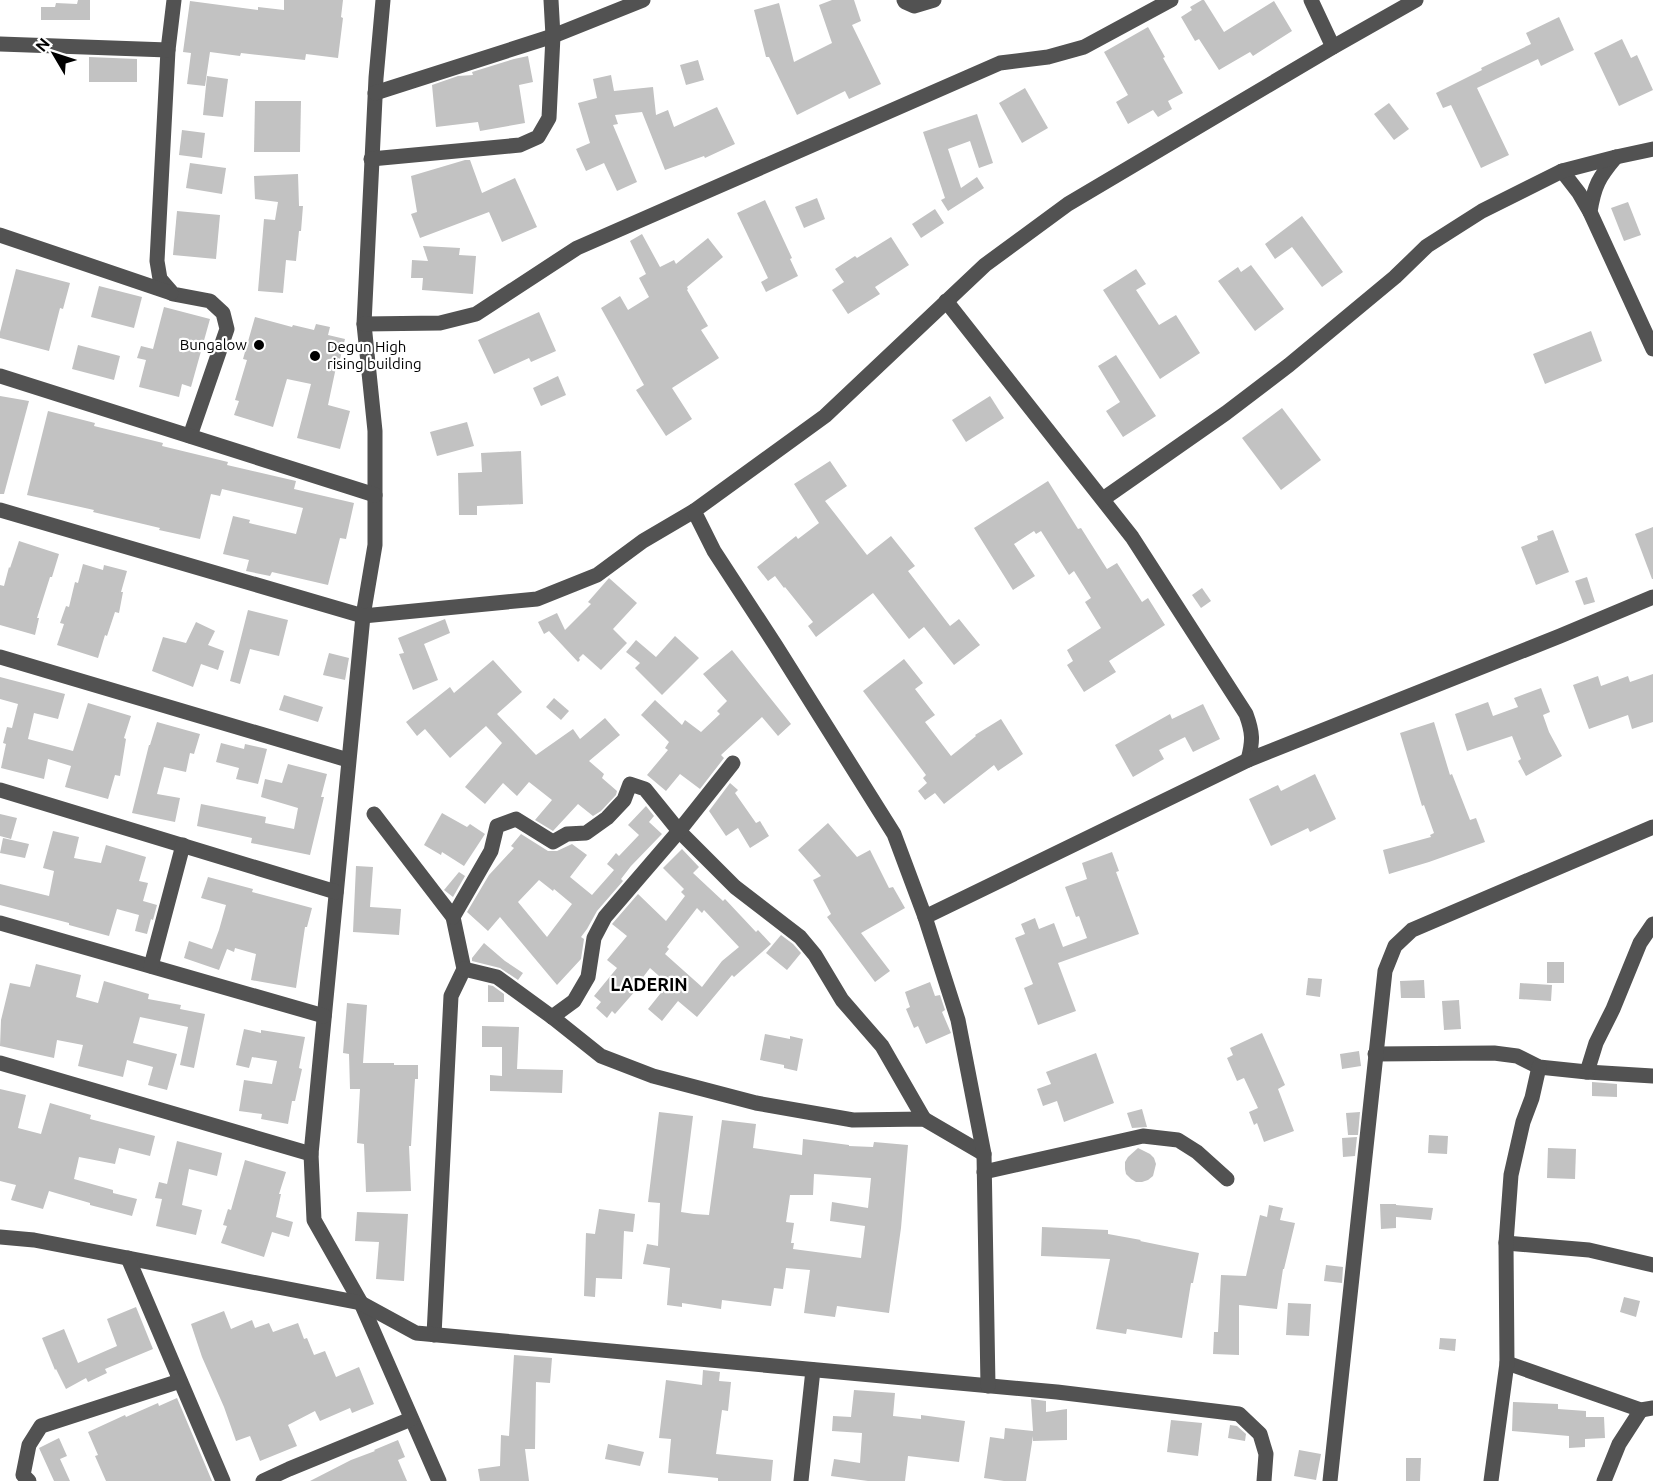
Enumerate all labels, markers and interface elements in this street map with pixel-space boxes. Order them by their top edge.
north arrow [24,24,84,84]
text: N [32,34,53,55]
place label: Bungalow [180,336,247,353]
marker: Bungalow [252,338,266,352]
place label: Degun High rising building [327,338,422,372]
marker: Degun High rising building [308,349,322,363]
district label: LADERIN [610,974,688,994]

